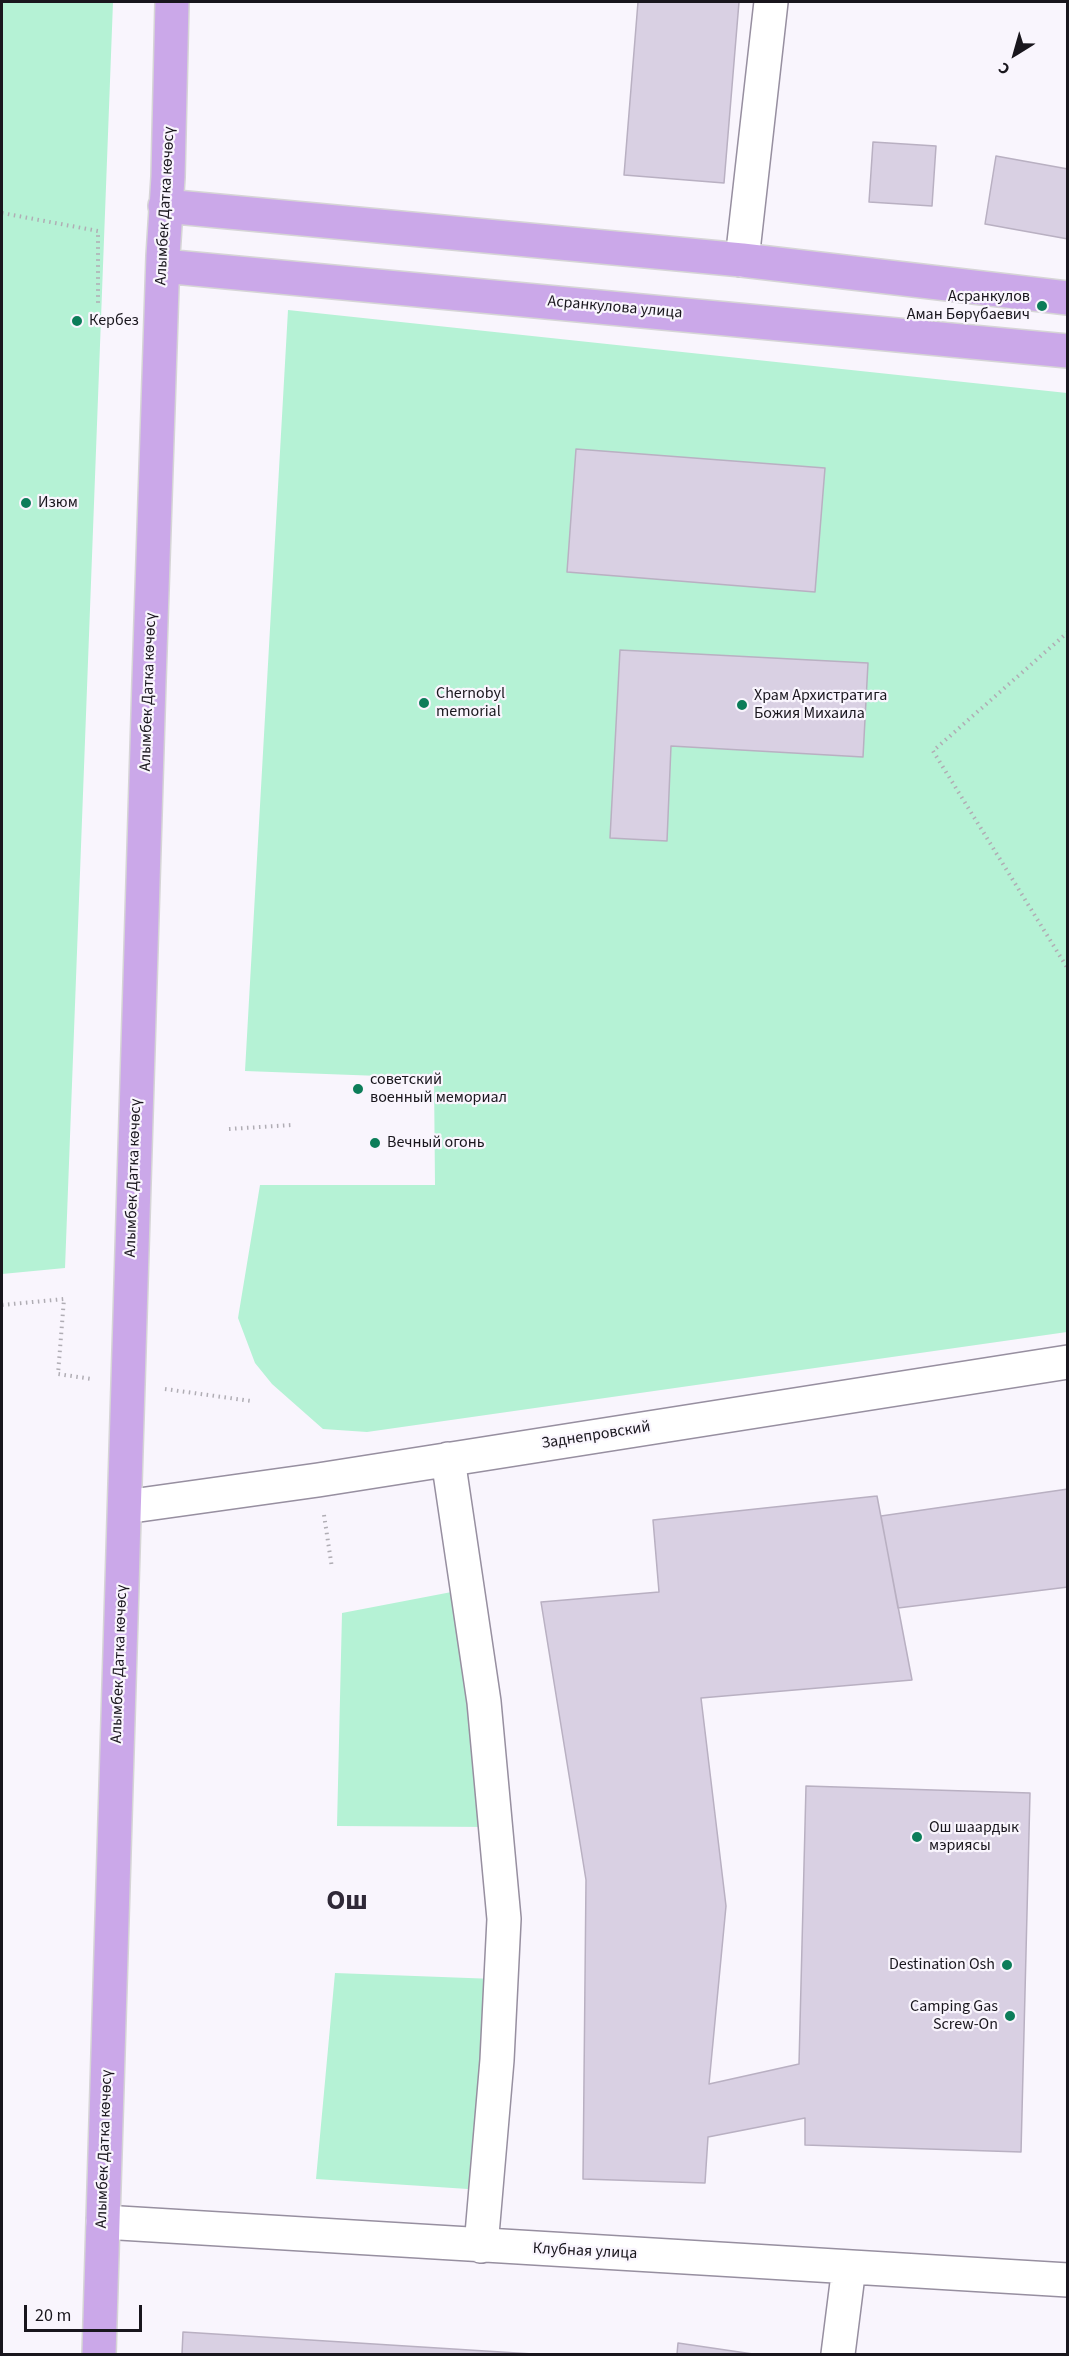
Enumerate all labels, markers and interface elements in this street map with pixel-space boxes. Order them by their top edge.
north arrow [985,24,1045,84]
text: С [994,57,1015,80]
street label: Алымбек Датка көчөсү [152,126,180,286]
place label: Асранкулов Аман Бөрүбаевич [907,287,1030,325]
street label: Асранкулова улица [547,293,683,323]
marker: Асранкулов Аман Бөрүбаевич [1035,299,1049,313]
place label: Кербез [89,311,139,331]
marker: Кербез [70,314,84,328]
place label: Изюм [38,493,78,513]
marker: Изюм [19,496,33,510]
street label: Алымбек Датка көчөсү [137,612,161,772]
place label: Chernobyl memorial [436,684,505,722]
place label: Храм Архистратига Божия Михаила [754,686,887,724]
marker: Chernobyl memorial [417,696,431,710]
marker: Храм Архистратига Божия Михаила [735,698,749,712]
place label: советский военный мемориал [370,1070,507,1108]
marker: советский военный мемориал [351,1082,365,1096]
street label: Алымбек Датка көчөсү [122,1098,146,1258]
place label: Вечный огонь [387,1133,485,1153]
marker: Вечный огонь [368,1136,382,1150]
street label: Заднепровский [540,1418,652,1454]
street label: Алымбек Датка көчөсү [108,1584,132,1744]
place label: Ош шаардык мэриясы [929,1818,1019,1856]
marker: Ош шаардык мэриясы [910,1830,924,1844]
district label: Ош [326,1886,368,1920]
place label: Destination Osh [889,1955,995,1975]
marker: Destination Osh [1000,1958,1014,1972]
place label: Camping Gas Screw-On [910,1997,998,2035]
marker: Camping Gas Screw-On [1003,2009,1017,2023]
street label: Алымбек Датка көчөсү [93,2069,117,2229]
street label: Клубная улица [532,2240,638,2264]
scale bar [27,2293,146,2331]
text: 20 m [35,2303,71,2328]

